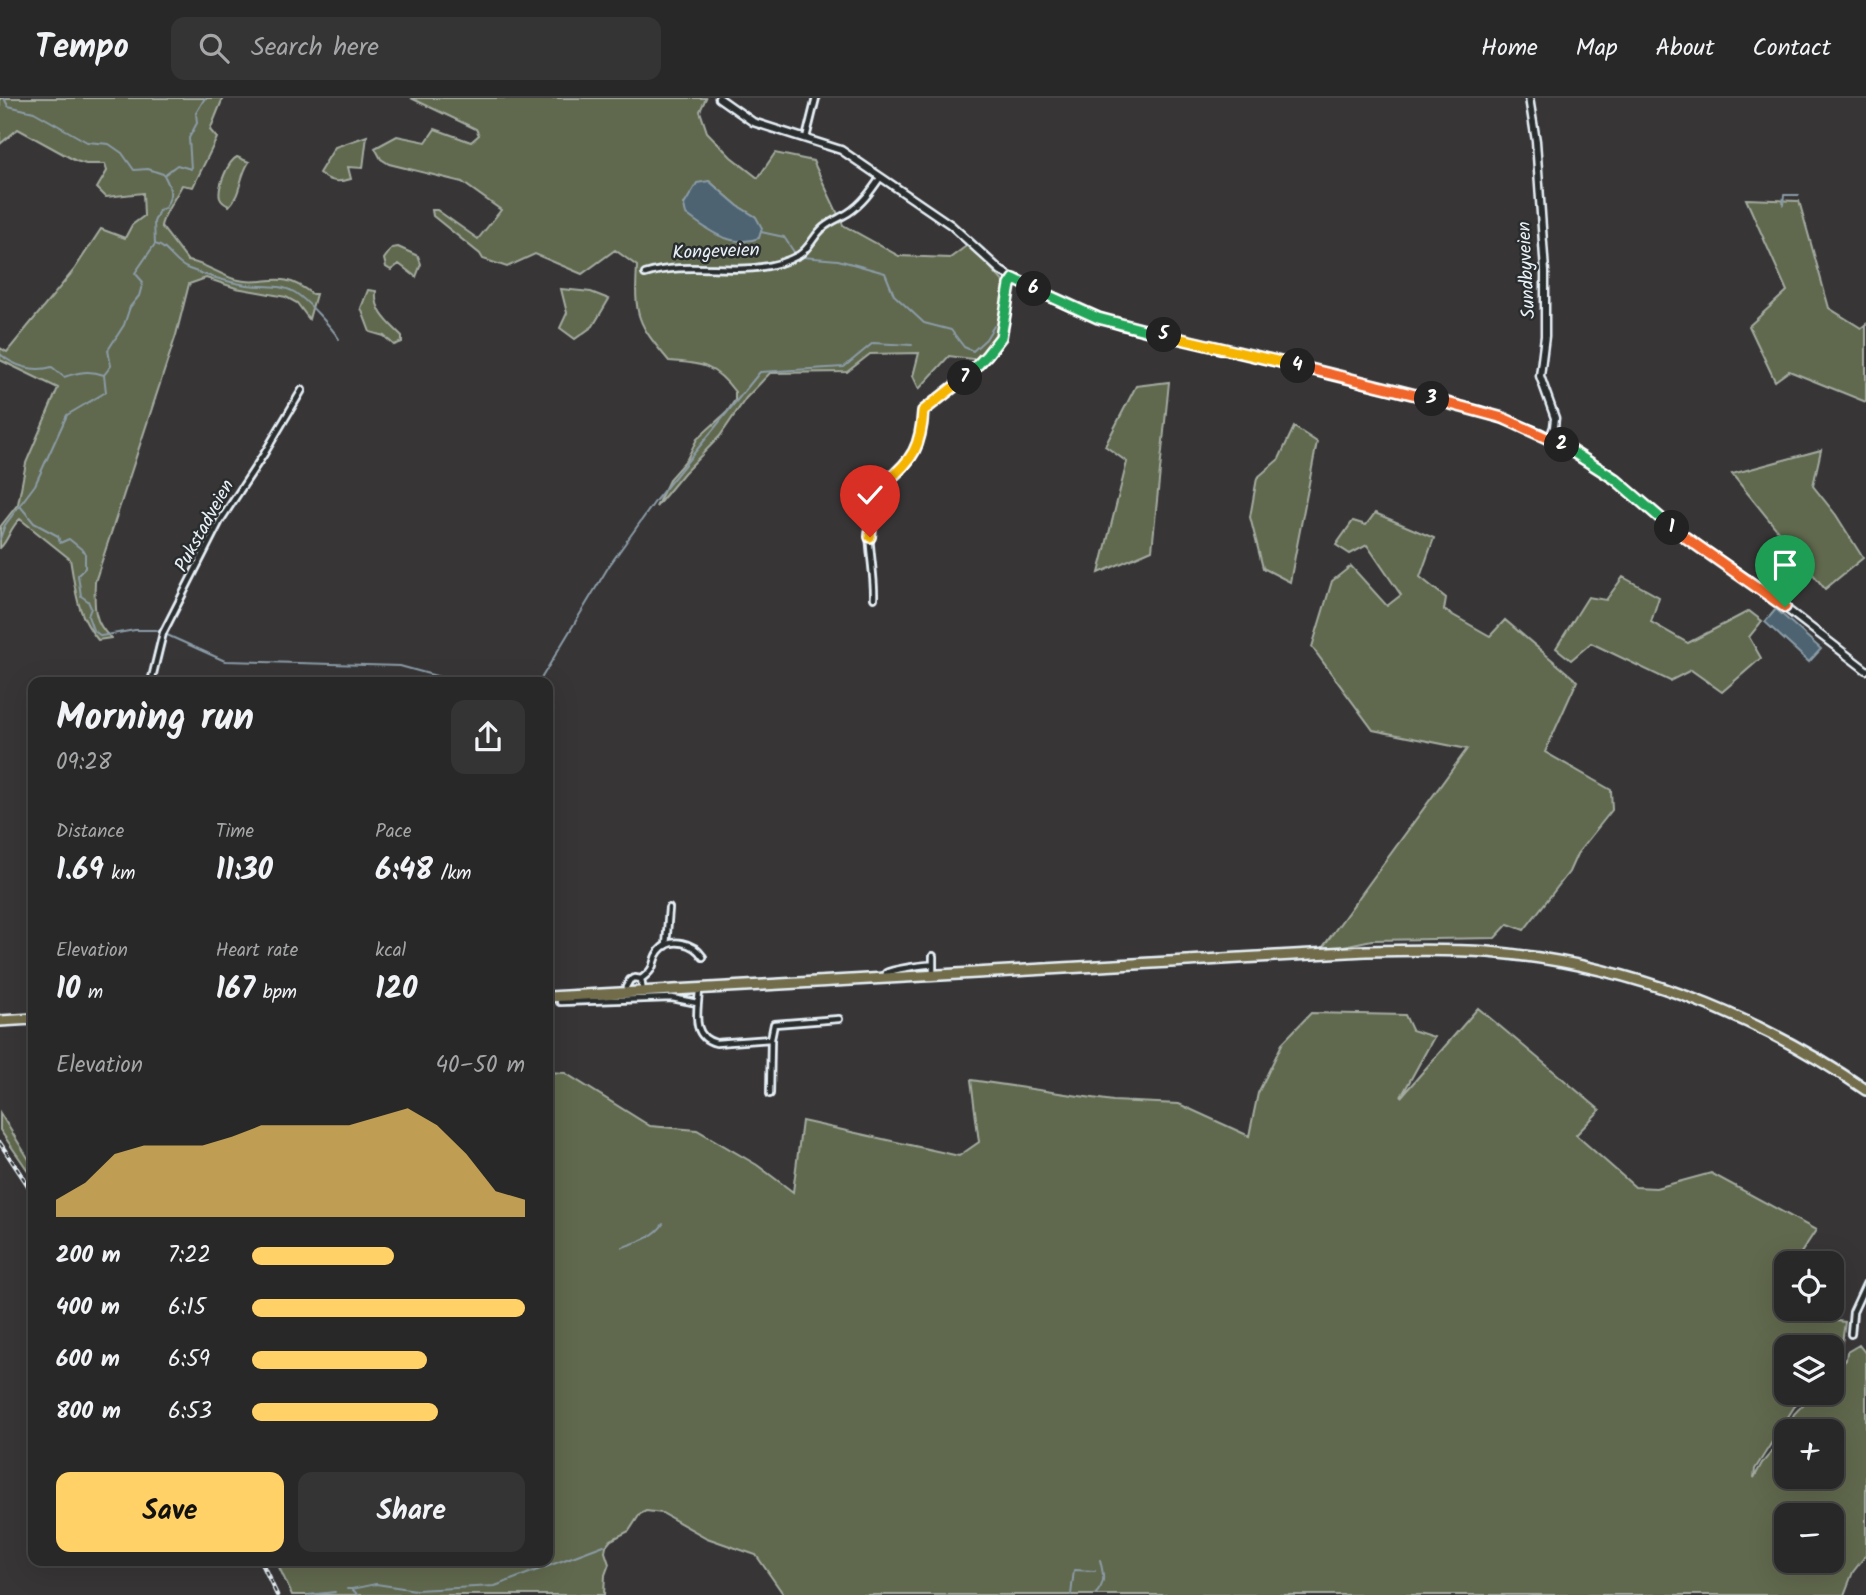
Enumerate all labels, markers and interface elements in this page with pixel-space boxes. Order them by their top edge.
search box [171,17,661,80]
text: Tempo [35,22,129,75]
text: Search here [251,27,379,69]
icon: search [195,29,233,67]
text: Home [1481,29,1538,68]
text: Map [1576,29,1618,68]
text: About [1656,29,1714,68]
text: Contact [1752,29,1831,68]
street label: Sundbyveien [1509,221,1545,319]
street label: Kongeveien [672,235,760,269]
pin: 6 [1016,272,1052,306]
text: 6 [1028,273,1039,303]
pin: 5 [1146,317,1182,352]
text: 5 [1159,319,1168,349]
pin: 4 [1280,348,1316,384]
text: 4 [1292,350,1303,380]
pin: 7 [948,360,982,396]
text: 7 [960,362,969,392]
pin: 3 [1414,382,1450,416]
text: 3 [1426,383,1437,413]
pin: 2 [1544,428,1580,462]
text: 2 [1556,429,1567,459]
pin [840,465,900,537]
street label: Pukstadveien [167,474,243,578]
icon: check [851,476,889,514]
pin: 1 [1654,510,1690,546]
text: 1 [1669,512,1674,542]
pin [1755,535,1815,607]
icon: arrive [1766,546,1804,584]
text: Morning run [56,689,254,749]
button: share [451,700,525,774]
text: 09:28 [56,745,112,781]
text: Distance [56,817,124,847]
text: Time [216,817,254,847]
text: Pace [375,817,412,847]
text: 1.69 [56,847,104,895]
text: 11:30 [216,847,273,895]
text: 6:48 [375,847,433,895]
text: km [104,859,135,889]
text: /km [433,859,471,889]
text: Elevation [56,936,128,966]
text: Heart rate [216,936,298,966]
text: kcal [375,936,406,966]
text: 10 [56,966,80,1014]
text: 167 [216,966,255,1014]
text: 120 [375,966,417,1014]
text: m [80,978,103,1008]
text: bpm [255,978,297,1008]
text: Elevation [56,1048,143,1084]
text: 40–50 m [435,1048,525,1084]
text: 200 m [56,1238,121,1274]
text: 7:22 [168,1238,211,1274]
map controls [1774,1251,1844,1573]
button: locate [1774,1251,1844,1321]
text: 400 m [56,1290,120,1326]
text: 6:15 [168,1290,206,1326]
button: layers [1774,1335,1844,1405]
text: 600 m [56,1342,120,1378]
text: 6:59 [168,1342,210,1378]
text: 800 m [56,1394,121,1430]
text: 6:53 [168,1394,212,1430]
button: + [1774,1419,1844,1489]
button: Save [56,1472,284,1552]
button: Share [298,1472,525,1552]
button: − [1774,1503,1844,1573]

